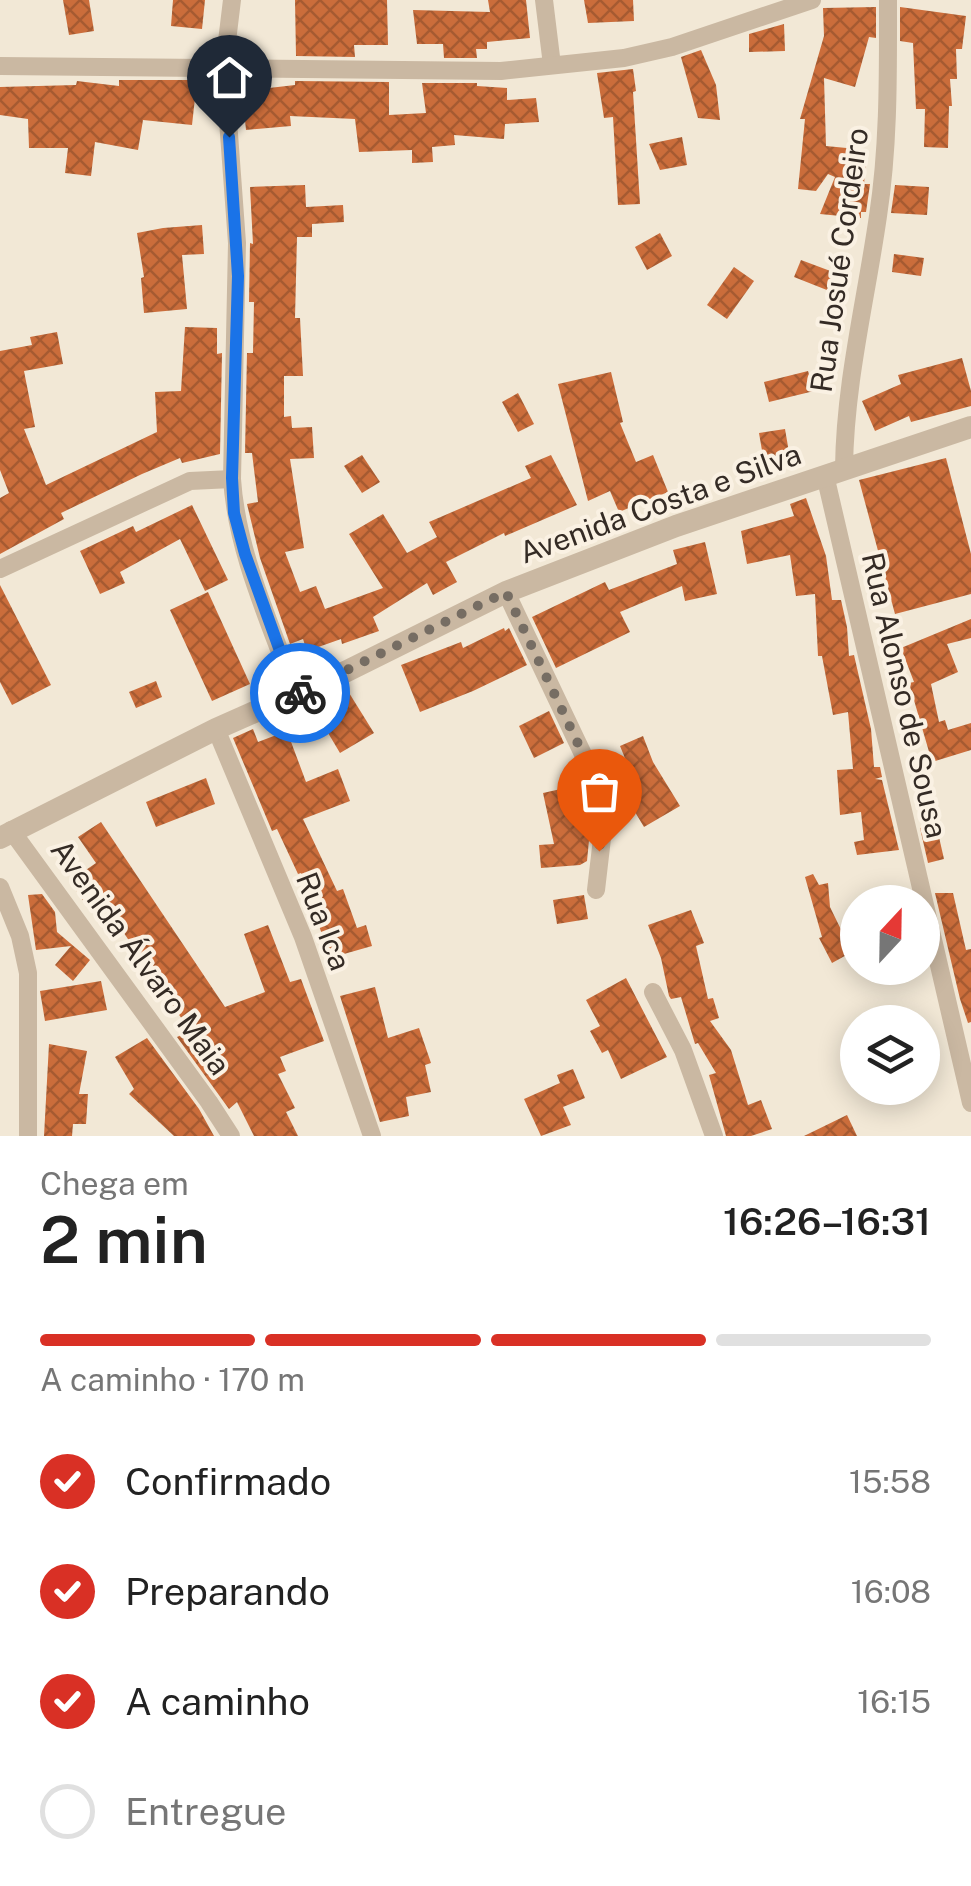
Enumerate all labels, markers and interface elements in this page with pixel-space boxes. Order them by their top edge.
pin [187,35,272,138]
icon: home [202,50,257,105]
street label: Rua Josué Cordeiro [803,126,875,394]
street label: Avenida Costa e Silva [514,435,806,571]
street label: Rua Alonso de Sousa [855,549,955,841]
courier [250,643,350,743]
icon: bike [273,666,328,721]
pin [557,749,642,852]
icon: bag [572,764,627,819]
street label: Avenida Álvaro Maia [44,833,238,1081]
street label: Rua Ica [289,867,359,975]
north arrow [840,885,940,985]
map controls [840,885,940,1105]
button: layers [840,1005,940,1105]
text: Chega em [40,1165,189,1202]
text: 16:26–16:31 [723,1199,931,1244]
text: 2 min [40,1201,208,1278]
text: A caminho · 170 m [40,1361,305,1398]
icon: check [40,1454,95,1509]
text: Confirmado [125,1459,331,1504]
text: 15:58 [849,1463,931,1500]
icon: check [40,1564,95,1619]
text: Preparando [125,1569,330,1614]
text: 16:08 [851,1573,931,1610]
icon: check [40,1674,95,1729]
text: A caminho [125,1679,310,1724]
text: 16:15 [857,1683,931,1720]
text: Entregue [125,1789,287,1834]

